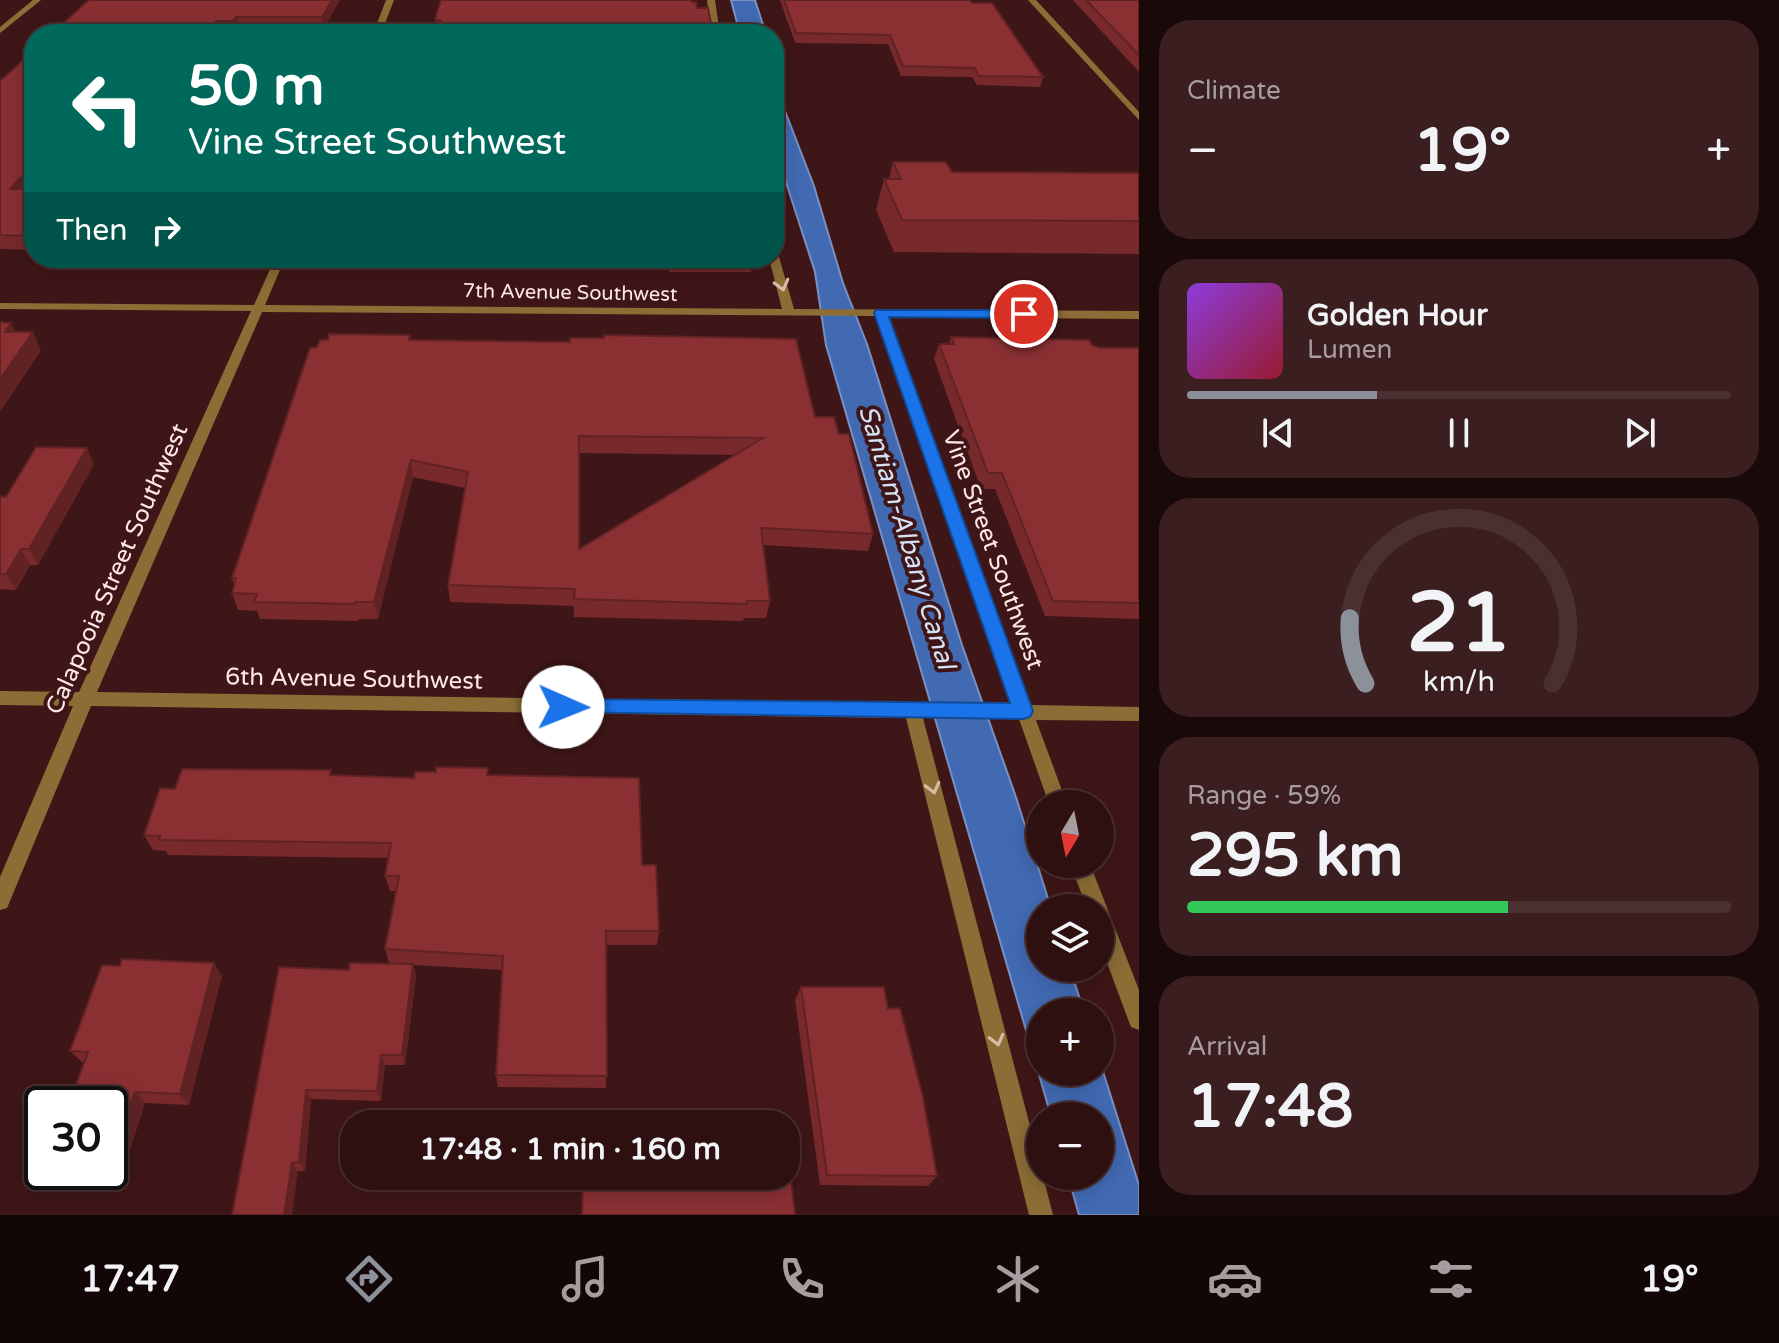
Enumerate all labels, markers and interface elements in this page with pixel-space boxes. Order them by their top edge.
text: 50 m [188,53,324,120]
icon: left [56,56,160,160]
text: Climate [1187,75,1281,106]
text: 19° [1413,115,1511,187]
text: Vine Street Southwest [188,121,566,164]
text: − [1187,125,1218,178]
text: + [1706,125,1731,178]
icon: right [144,208,188,252]
text: Then [56,212,128,249]
one-way arrow [772,278,789,292]
street label: 7th Avenue Southwest [462,279,678,307]
pin [990,280,1058,348]
icon: arrive [1002,292,1046,336]
text: Golden Hour [1307,297,1488,334]
text: Lumen [1307,334,1392,365]
water label: Santiam-Albany Canal [852,401,963,676]
icon: previous [1256,411,1300,455]
icon: pause [1437,411,1481,455]
icon: next [1618,411,1662,455]
street label: Calapooia Street Southwest [40,419,194,719]
street label: Vine Street Southwest [936,427,1050,673]
text: 21 [1407,573,1511,673]
street label: 6th Avenue Southwest [225,662,483,696]
position arrow [521,665,605,749]
text: km/h [1423,665,1495,699]
one-way arrow [923,780,940,794]
text: Range · 59% [1187,780,1341,811]
north arrow [1026,790,1114,878]
map controls [1026,790,1114,1190]
text: 295 km [1187,820,1403,892]
button: layers [1026,894,1114,982]
button: + [1026,998,1114,1086]
text: Arrival [1187,1031,1267,1062]
one-way arrow [987,1032,1004,1046]
text: 17:48 [1187,1071,1353,1143]
speed limit sign: 30 [24,1086,128,1190]
button: − [1026,1102,1114,1190]
text: 17:48 · 1 min · 160 m [419,1131,721,1168]
icon: directions [341,1251,397,1307]
icon: music [557,1251,613,1307]
icon: phone [774,1251,830,1307]
icon: climate [990,1251,1046,1307]
icon: car [1207,1251,1263,1307]
icon: filters [1423,1251,1479,1307]
text: 17:47 [80,1258,180,1301]
text: 19° [1640,1258,1699,1301]

